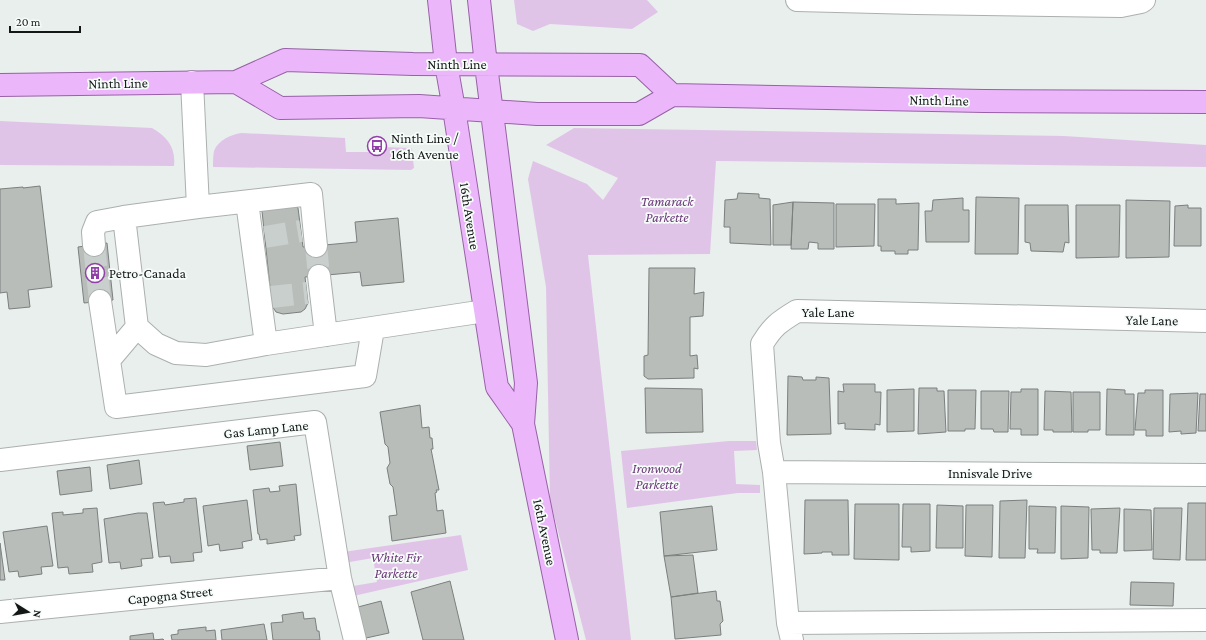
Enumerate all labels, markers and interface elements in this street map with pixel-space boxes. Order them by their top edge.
scale bar [10,8,80,34]
text: 20 m [16,15,41,29]
street label: Ninth Line [427,56,487,72]
street label: Ninth Line [88,74,148,92]
street label: Ninth Line [909,91,969,109]
place label: Ninth Line / 16th Avenue [391,130,459,162]
bus stop icon: Ninth Line / 16th Avenue [366,135,388,157]
street label: 16th Avenue [457,181,483,251]
park label: Tamarack Parkette [641,193,694,225]
building icon: Petro-Canada [84,262,106,284]
place label: Petro-Canada [109,265,187,281]
street label: Yale Lane [802,304,854,320]
street label: Yale Lane [1126,312,1178,328]
street label: Gas Lamp Lane [223,417,309,441]
park label: Ironwood Parkette [632,460,682,492]
street label: Innisvale Drive [948,465,1032,481]
street label: 16th Avenue [530,497,560,567]
park label: White Fir Parkette [371,549,423,581]
street label: Capogna Street [127,583,214,607]
north arrow [8,592,48,632]
text: N [31,609,44,619]

